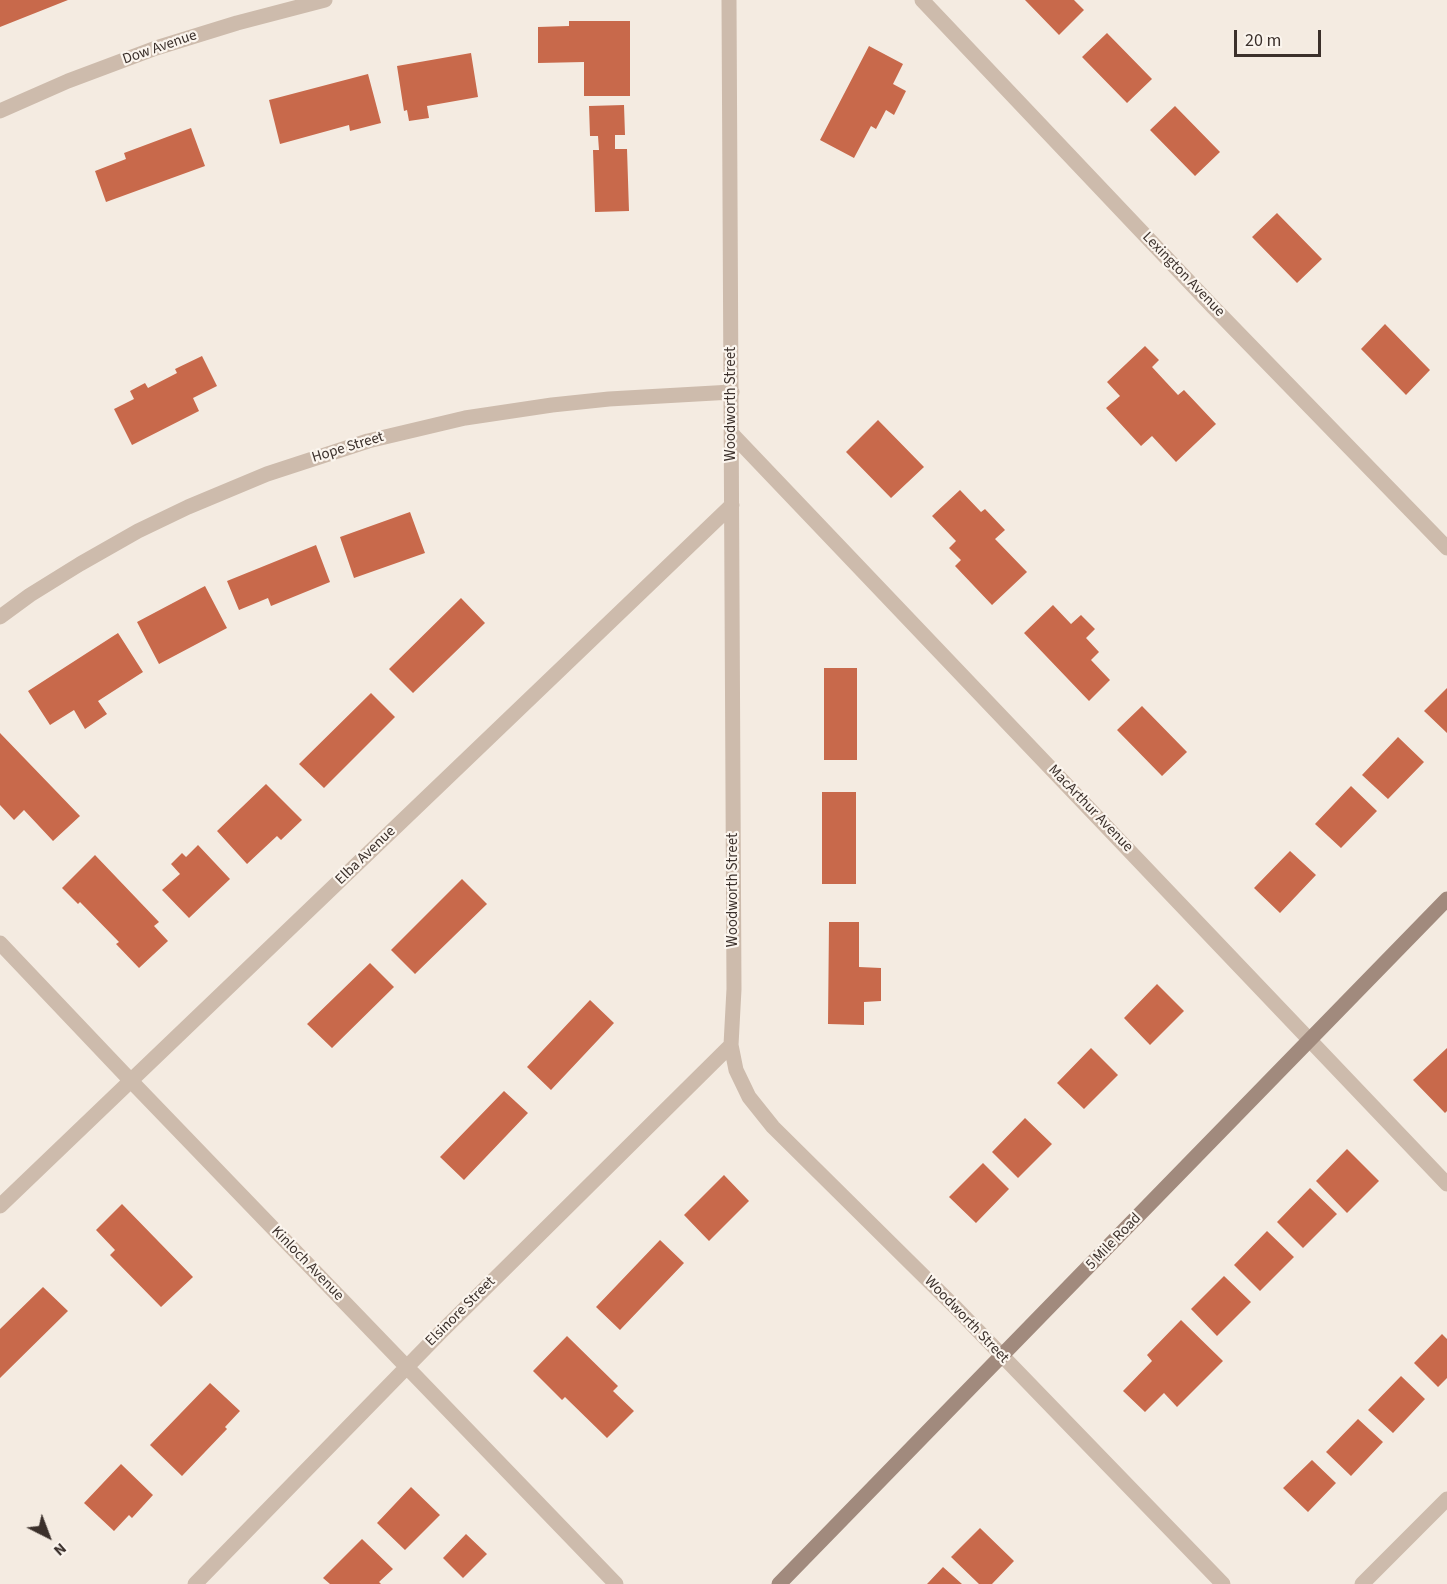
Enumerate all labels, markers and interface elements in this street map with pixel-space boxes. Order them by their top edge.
scale bar [1237,18,1324,56]
street label: Dow Avenue [121,27,199,69]
text: 20 m [1245,28,1281,53]
street label: Lexington Avenue [1138,229,1228,321]
street label: Woodworth Street [723,347,741,461]
street label: Hope Street [310,429,386,467]
street label: MacArthur Avenue [1044,762,1136,856]
street label: Elba Avenue [332,823,400,889]
street label: Woodworth Street [725,833,743,947]
street label: 5 Mile Road [1083,1210,1145,1274]
street label: Kinloch Avenue [267,1223,347,1305]
street label: Elsinore Street [422,1273,500,1351]
street label: Woodworth Street [920,1273,1012,1367]
north arrow [18,1506,78,1566]
text: N [49,1538,71,1561]

